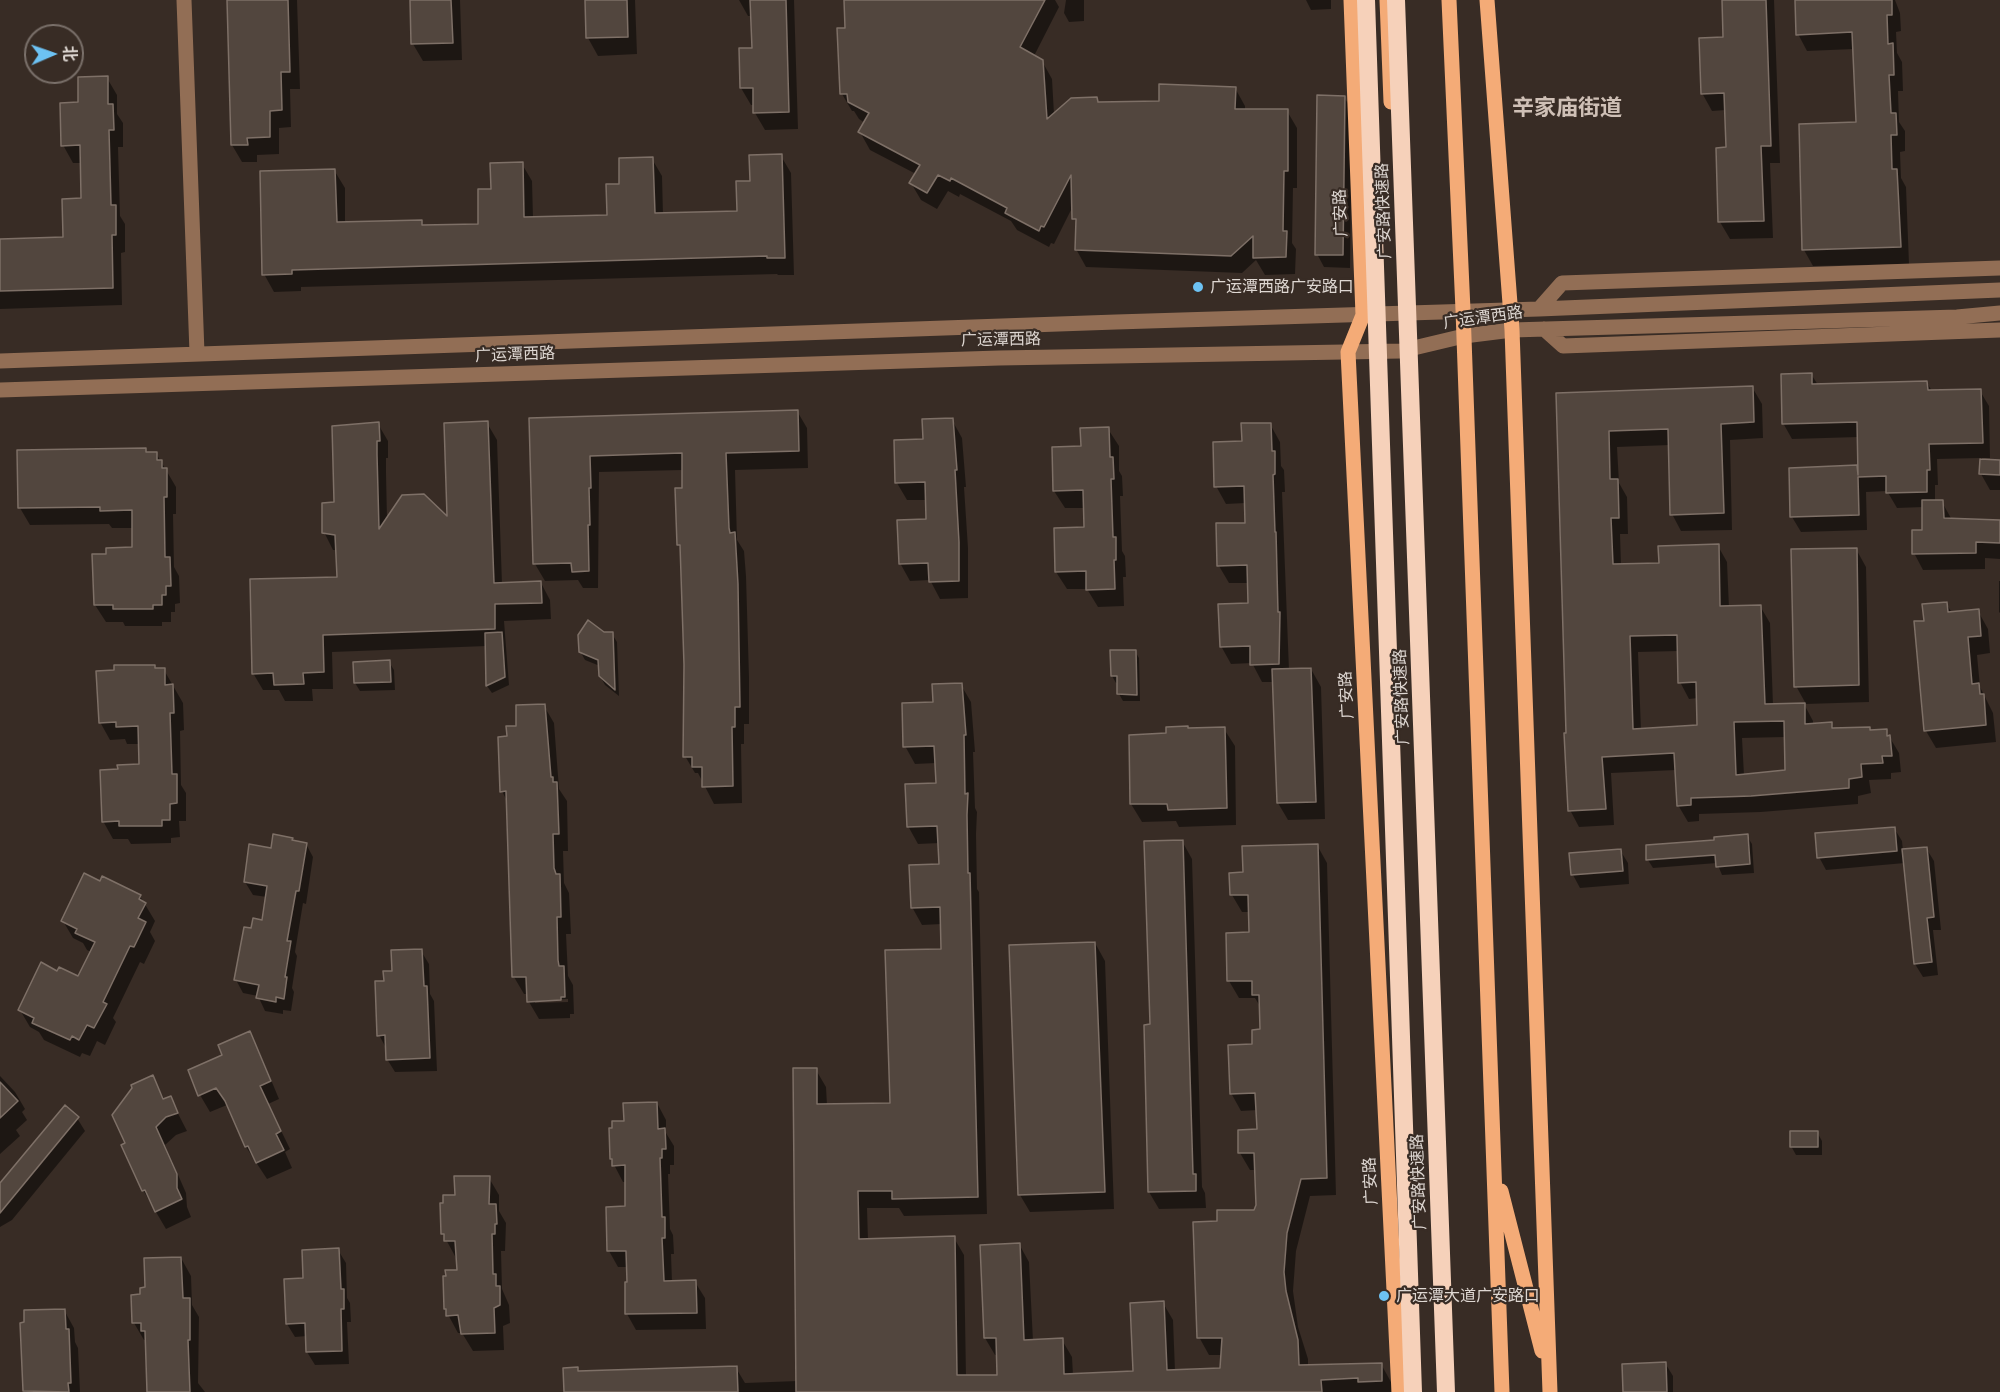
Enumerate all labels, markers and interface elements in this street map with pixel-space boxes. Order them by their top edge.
north arrow [24,24,84,84]
text: 北 [60,45,80,62]
district label: 辛家庙街道 [1512,96,1622,122]
street label: 广安路快速路 [1373,163,1395,259]
street label: 广安路 [1331,189,1351,237]
place label: 广运潭西路广安路口 [1210,277,1354,297]
marker: 广运潭西路广安路口 [1191,280,1205,294]
street label: 广运潭西路 [1442,303,1524,333]
street label: 广运潭西路 [961,330,1041,350]
street label: 广运潭西路 [475,344,555,366]
street label: 广安路快速路 [1391,649,1413,745]
street label: 广安路 [1336,671,1358,719]
street label: 广安路快速路 [1408,1134,1430,1230]
street label: 广安路 [1360,1157,1382,1205]
place label: 广运潭大道广安路口 [1396,1286,1540,1306]
marker: 广运潭大道广安路口 [1377,1289,1391,1303]

